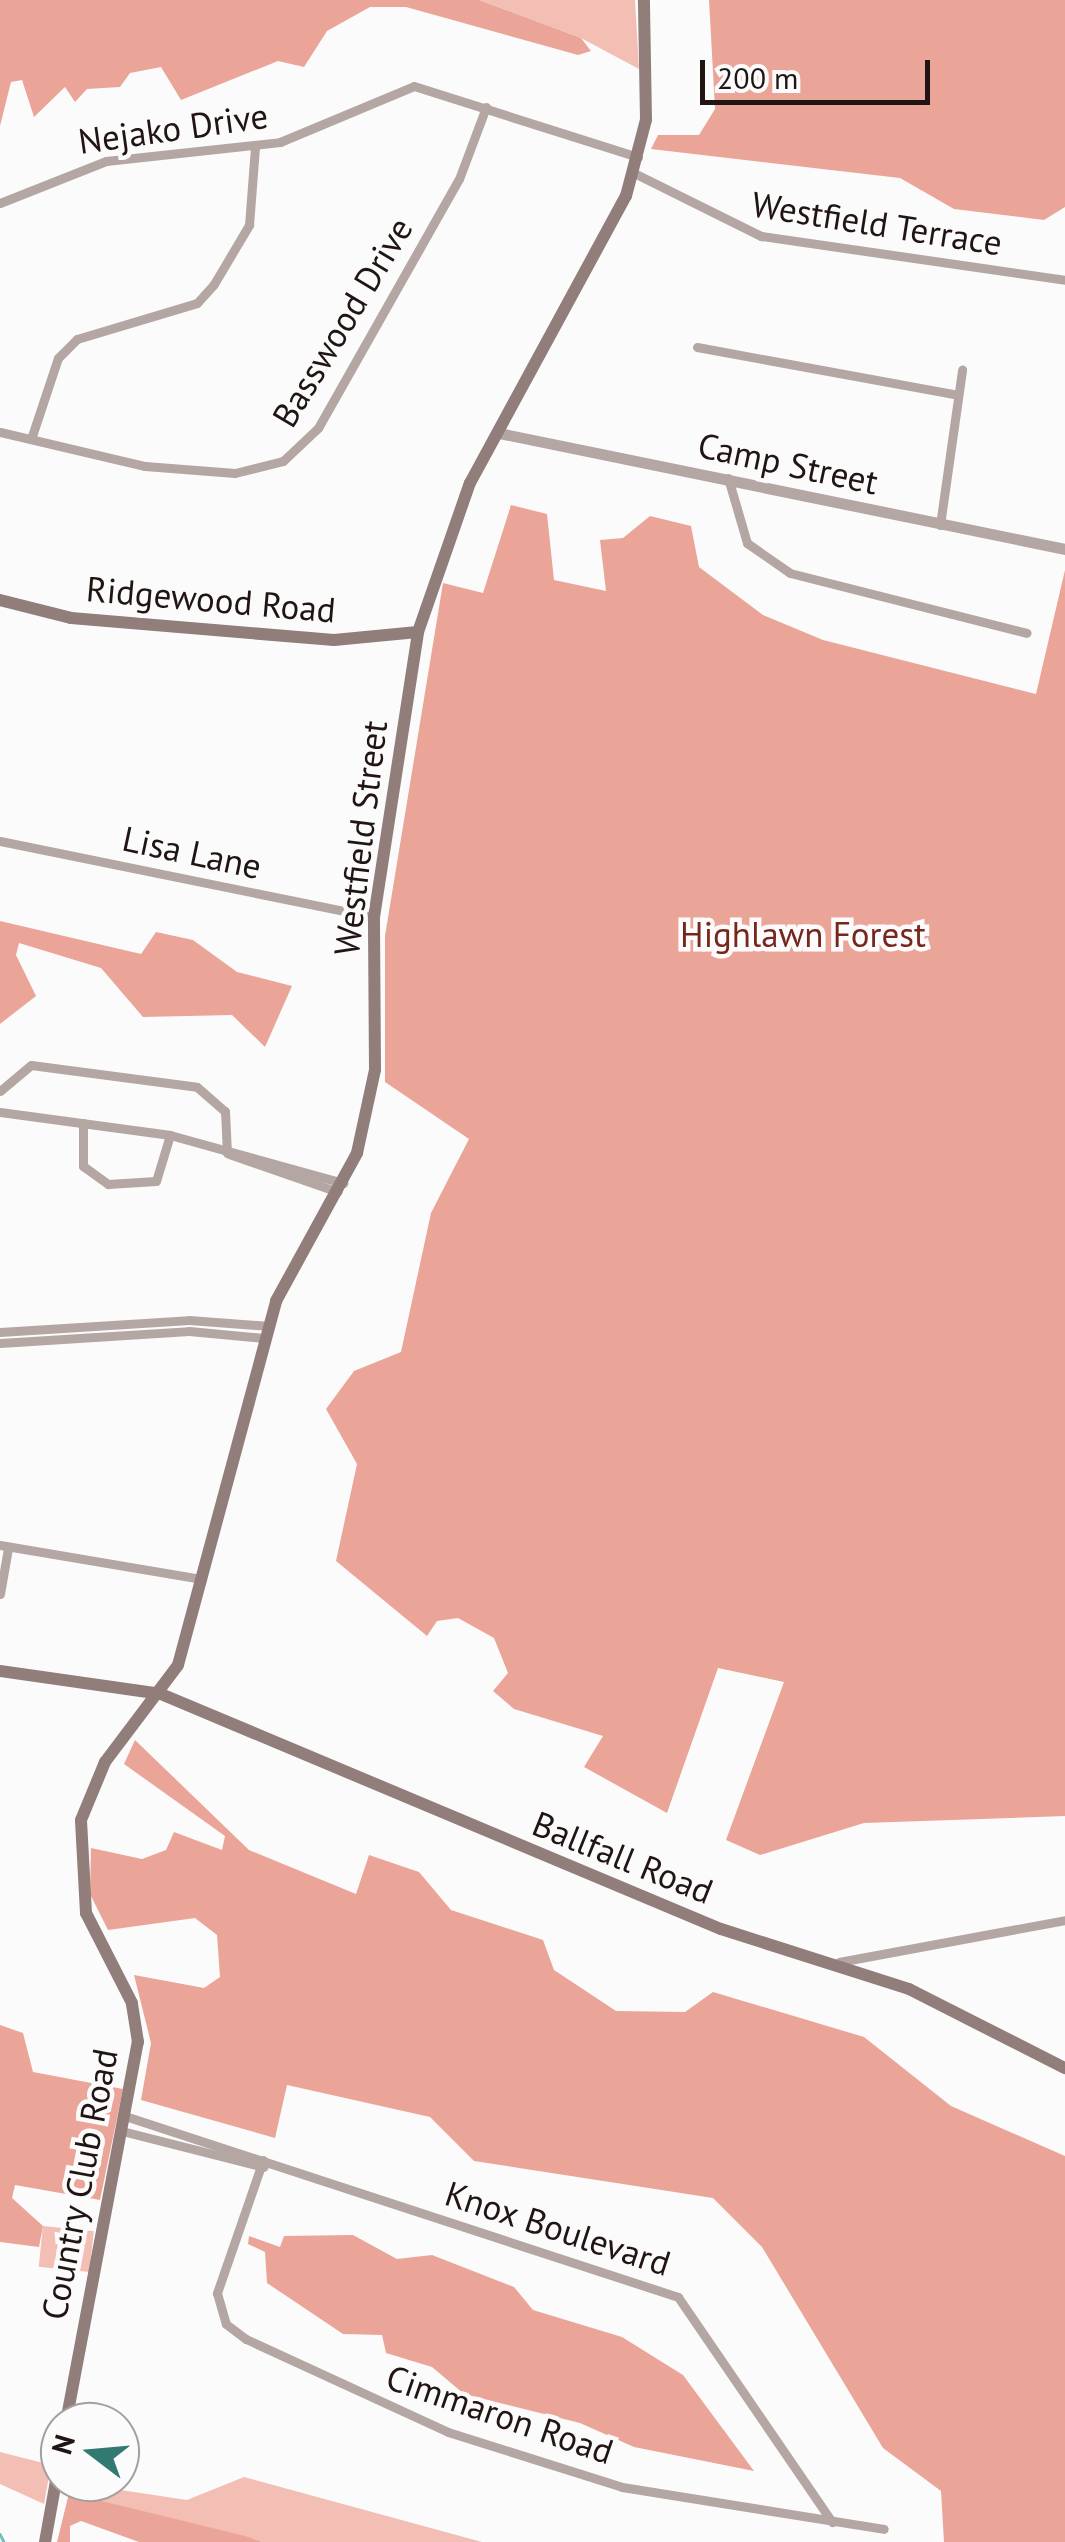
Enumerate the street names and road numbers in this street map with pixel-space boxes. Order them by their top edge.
street label: Nejako Drive [76,94,270,162]
street label: Westfield Terrace [748,182,1006,264]
street label: Basswood Drive [263,210,421,434]
street label: Camp Street [694,423,882,503]
street label: Ridgewood Road [84,567,338,631]
street label: Westfield Street [325,718,395,958]
street label: Lisa Lane [119,817,265,887]
street label: Ballfall Road [527,1802,719,1912]
street label: Country Club Road [32,2044,126,2324]
street label: Knox Boulevard [440,2172,676,2284]
street label: Cimmaron Road [381,2356,619,2472]

